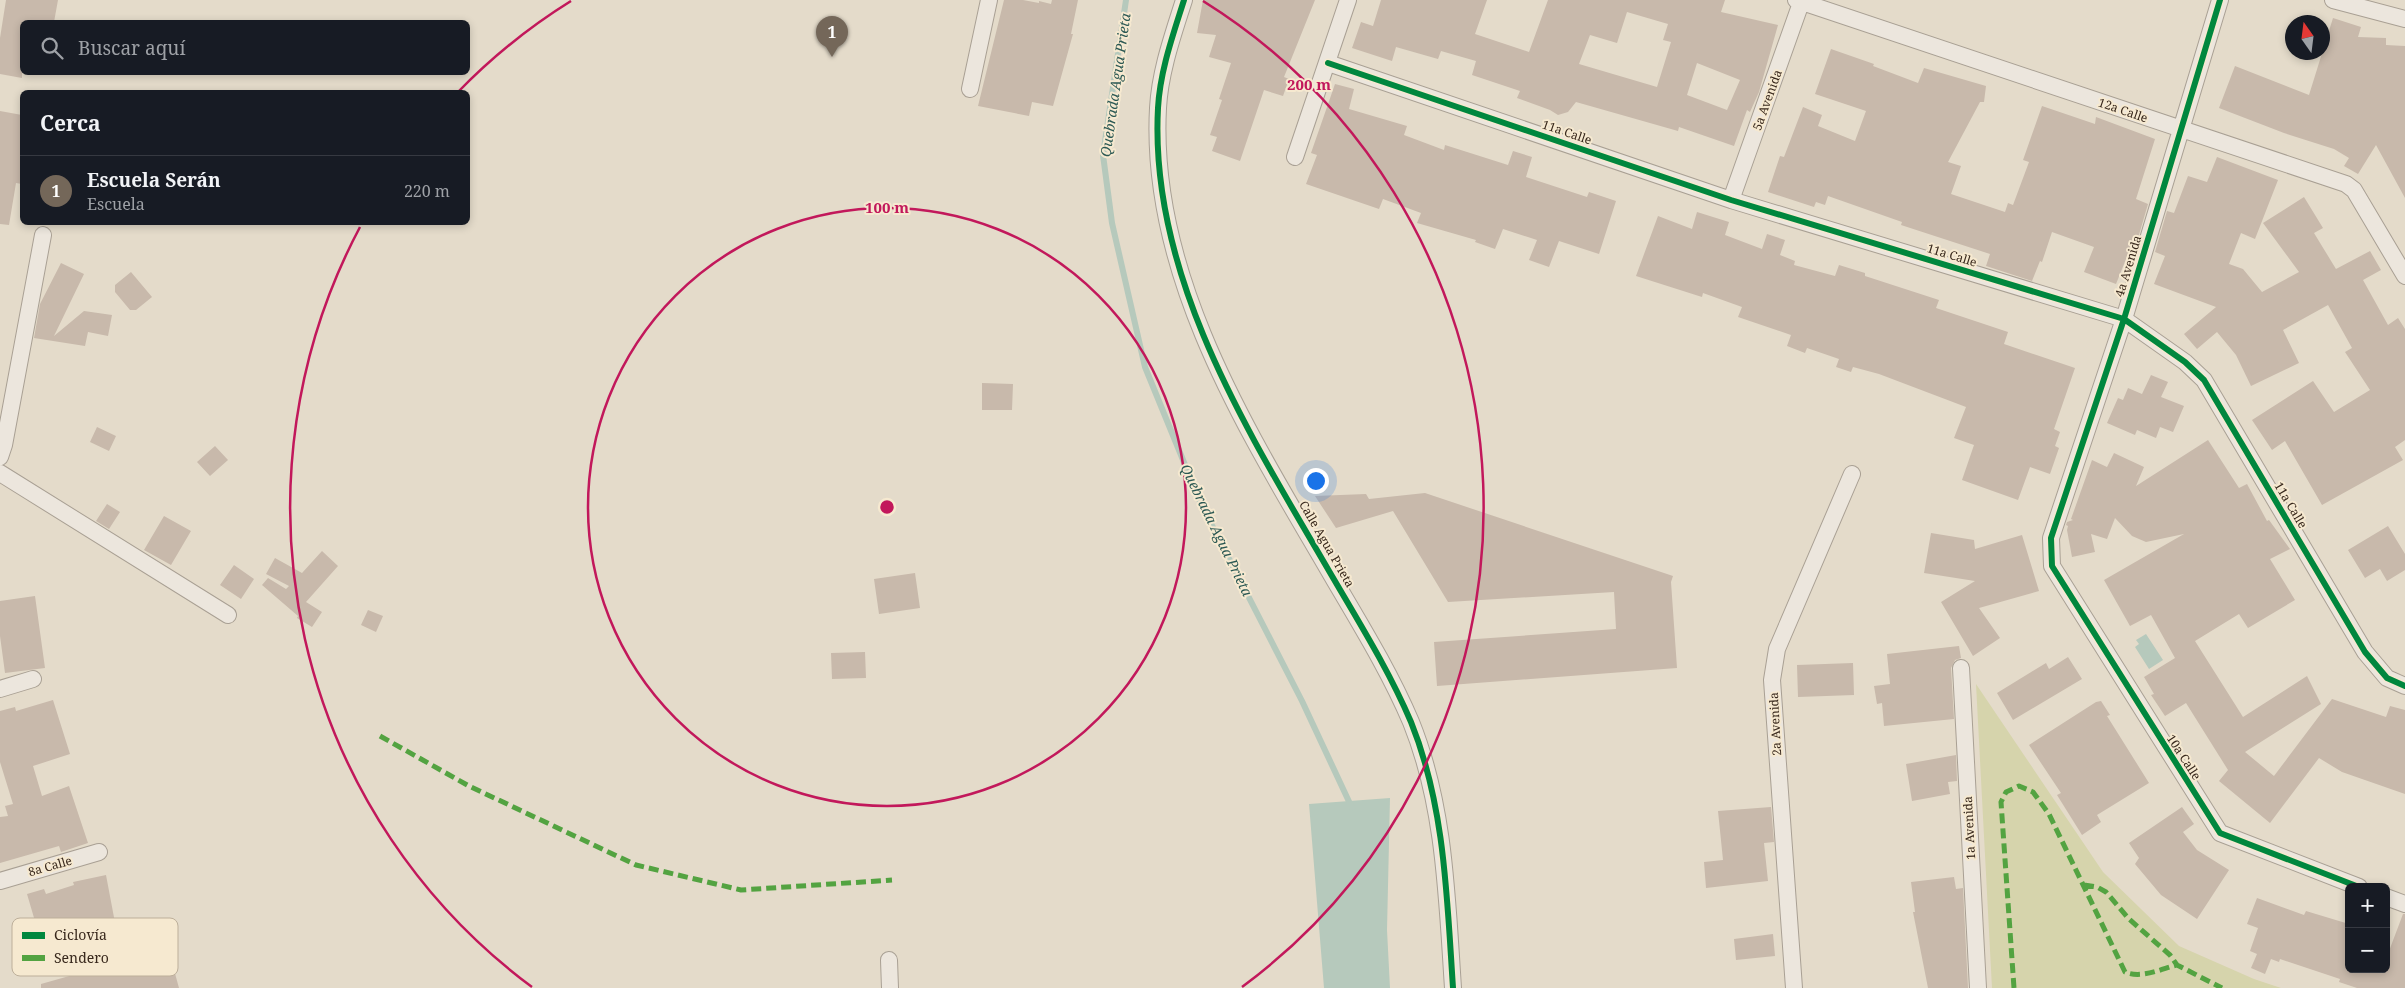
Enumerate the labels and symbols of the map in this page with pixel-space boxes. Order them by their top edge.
water label: Quebrada Agua Prieta [1096,11,1135,158]
north arrow [2285,15,2330,60]
pin: 1 [816,16,848,57]
street label: 5a Avenida [1748,67,1786,133]
text: 200 m [1287,74,1331,94]
street label: 12a Calle [2096,94,2150,126]
street label: 11a Calle [1540,116,1594,148]
text: 100 m [865,197,909,217]
street label: 4a Avenida [2111,233,2145,299]
street label: 11a Calle [1925,239,1979,271]
water label: Quebrada Agua Prieta [1177,461,1258,600]
your location [1303,468,1329,494]
street label: 11a Calle [2271,479,2311,531]
centre of rings [878,498,896,516]
street label: Calle Agua Prieta [1295,498,1359,591]
street label: 2a Avenida [1765,692,1785,756]
street label: 10a Calle [2163,731,2205,783]
street label: 1a Avenida [1959,796,1979,860]
street label: 8a Calle [26,852,74,880]
legend [12,918,178,976]
text: Ciclovía [54,925,107,944]
text: Sendero [54,948,109,967]

